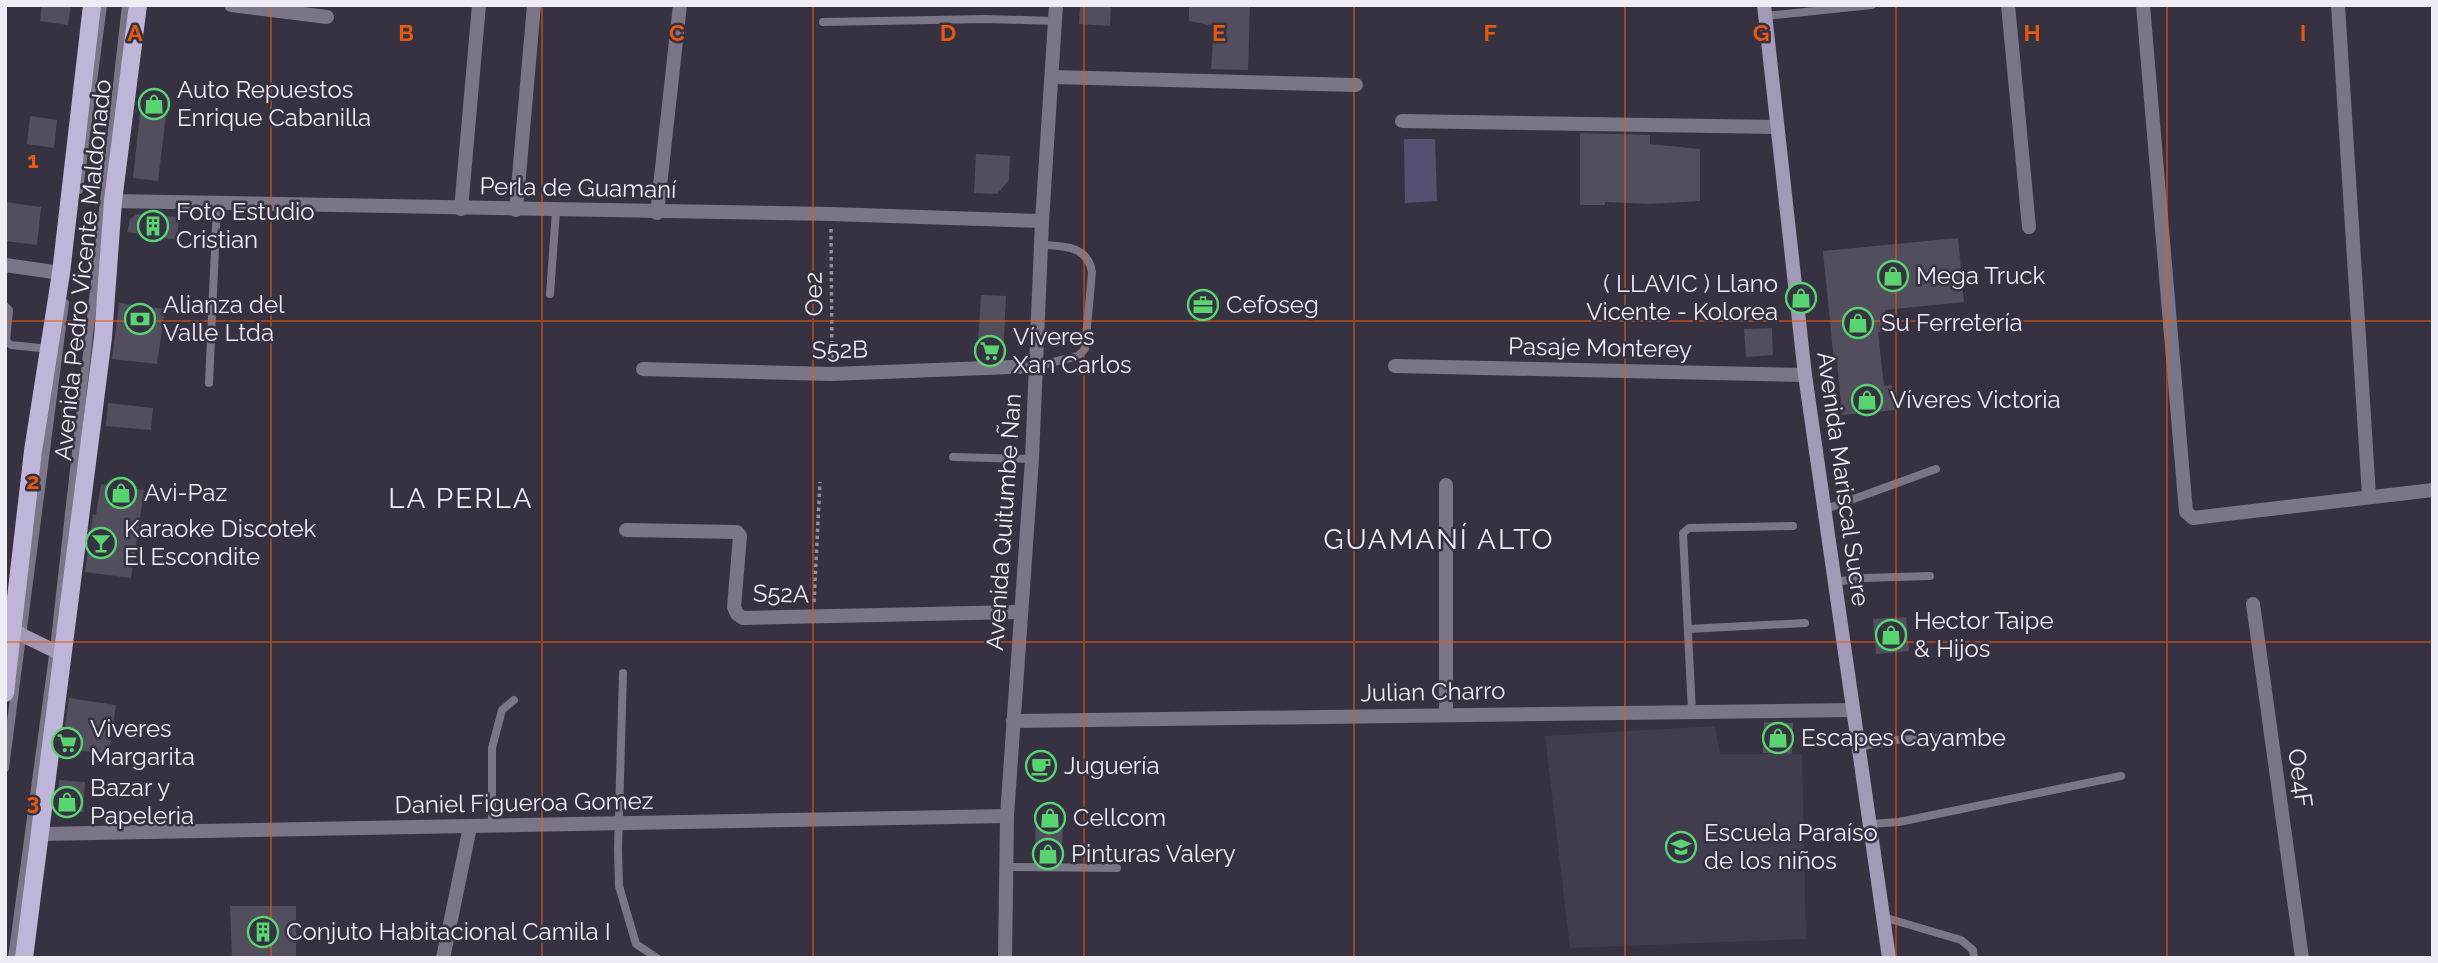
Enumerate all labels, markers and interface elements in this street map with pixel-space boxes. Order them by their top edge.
text: A [127,19,143,46]
text: B [398,19,414,46]
text: C [669,19,685,46]
text: D [940,19,956,46]
text: E [1212,19,1226,46]
text: F [1483,19,1497,46]
text: G [1753,19,1769,46]
text: H [2023,19,2041,46]
text: I [2300,19,2306,46]
place label: Auto Repuestos Enrique Cabanilla [177,75,371,132]
street label: Avenida Pedro Vicente Maldonado [48,78,117,462]
shop icon: Auto Repuestos Enrique Cabanilla [137,87,171,121]
text: 1 [27,146,39,173]
street label: Perla de Guamaní [479,171,677,204]
place label: Foto Estudio Cristian [176,197,315,254]
building icon: Foto Estudio Cristian [136,209,170,243]
shop icon: Mega Truck [1876,259,1910,293]
place label: Mega Truck [1916,261,2046,290]
place label: ( LLAVIC ) Llano Vicente - Kolorea [1586,269,1778,326]
street label: Oe2 [799,271,828,317]
shop icon: ( LLAVIC ) Llano Vicente - Kolorea [1784,281,1818,315]
office icon: Cefoseg [1186,288,1220,322]
place label: Alianza del Valle Ltda [163,290,285,347]
place label: Cefoseg [1226,290,1319,319]
bank icon: Alianza del Valle Ltda [123,302,157,336]
shop icon: Su Ferretería [1841,306,1875,340]
place label: Su Ferretería [1881,308,2022,337]
place label: Víveres Xan Carlos [1013,322,1132,379]
street label: Pasaje Monterey [1508,331,1692,364]
supermarket icon: Víveres Xan Carlos [973,334,1007,368]
street label: S52B [812,335,868,364]
street label: Avenida Mariscal Sucre [1811,350,1876,608]
shop icon: Víveres Victoria [1850,383,1884,417]
place label: Víveres Victoria [1890,385,2061,414]
street label: Avenida Quitumbe Ñan [980,392,1027,651]
text: 2 [27,467,39,494]
shop icon: Avi-Paz [104,476,138,510]
place label: Avi-Paz [144,478,227,507]
district label: LA PERLA [388,482,534,515]
place label: Karaoke Discotek El Escondite [124,514,317,571]
district label: GUAMANÍ ALTO [1323,523,1555,556]
bar icon: Karaoke Discotek El Escondite [84,526,118,560]
street label: S52A [753,579,809,608]
place label: Hector Taipe & Hijos [1914,606,2054,663]
shop icon: Hector Taipe & Hijos [1874,618,1908,652]
street label: Julian Charro [1360,676,1506,707]
place label: Viveres Margarita [90,714,195,771]
shop icon: Escapes Cayambe [1761,721,1795,755]
place label: Escapes Cayambe [1801,723,2006,752]
supermarket icon: Viveres Margarita [50,726,84,760]
street label: Oe4F [2282,747,2319,809]
cafe icon: Juguería [1024,749,1058,783]
place label: Juguería [1064,751,1160,780]
place label: Bazar y Papeleria [90,773,194,830]
shop icon: Bazar y Papeleria [50,785,84,819]
street label: Daniel Figueroa Gomez [394,786,654,819]
text: 3 [27,788,39,815]
shop icon: Cellcom [1033,801,1067,835]
place label: Cellcom [1073,803,1166,832]
place label: Escuela Paraíso de los niños [1704,818,1878,875]
school or university icon: Escuela Paraíso de los niños [1664,830,1698,864]
shop icon: Pinturas Valery [1031,837,1065,871]
place label: Pinturas Valery [1071,839,1236,868]
building icon: Conjuto Habitacional Camila I [246,915,280,949]
place label: Conjuto Habitacional Camila I [286,917,611,946]

